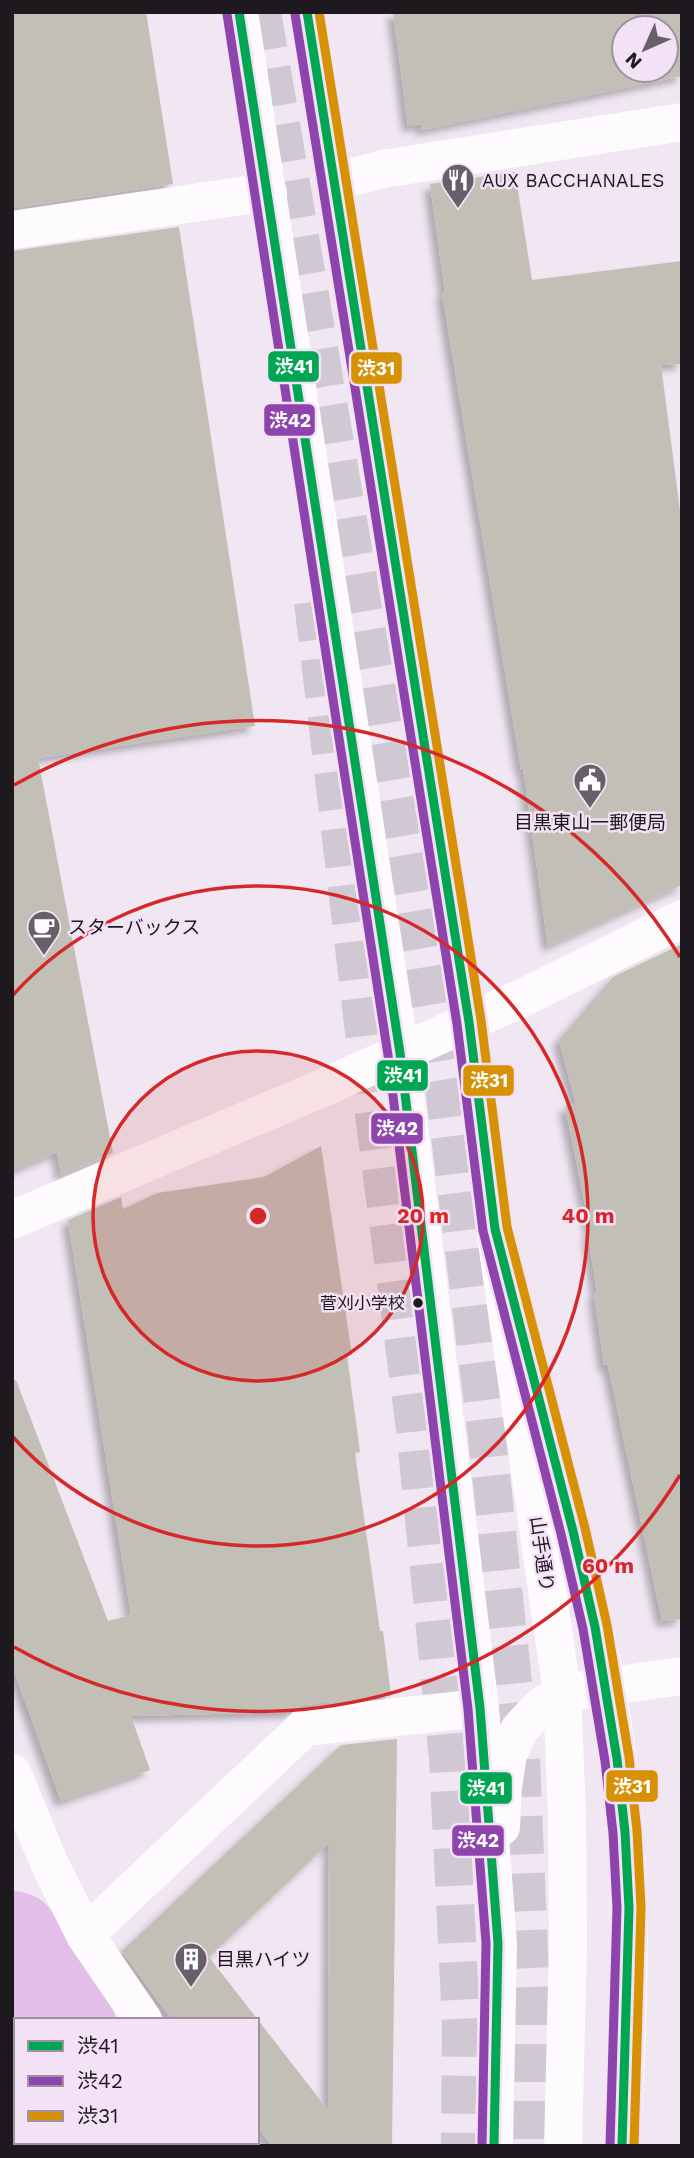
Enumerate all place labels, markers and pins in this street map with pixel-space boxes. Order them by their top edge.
restaurant icon: AUX BACCHANALES [439,161,477,210]
place label: AUX BACCHANALES [482,169,664,192]
public building icon: 目黒東山一郵便局 [571,761,609,810]
place label: 目黒東山一郵便局 [514,811,666,834]
cafe icon: スターバックス [25,908,63,957]
place label: スターバックス [68,916,200,939]
centre of rings [246,1204,270,1228]
place label: 菅刈小学校 [320,1293,405,1313]
marker: 菅刈小学校 [411,1296,425,1310]
building icon: 目黒ハイツ [172,1940,210,1989]
place label: 目黒ハイツ [216,1948,311,1971]

